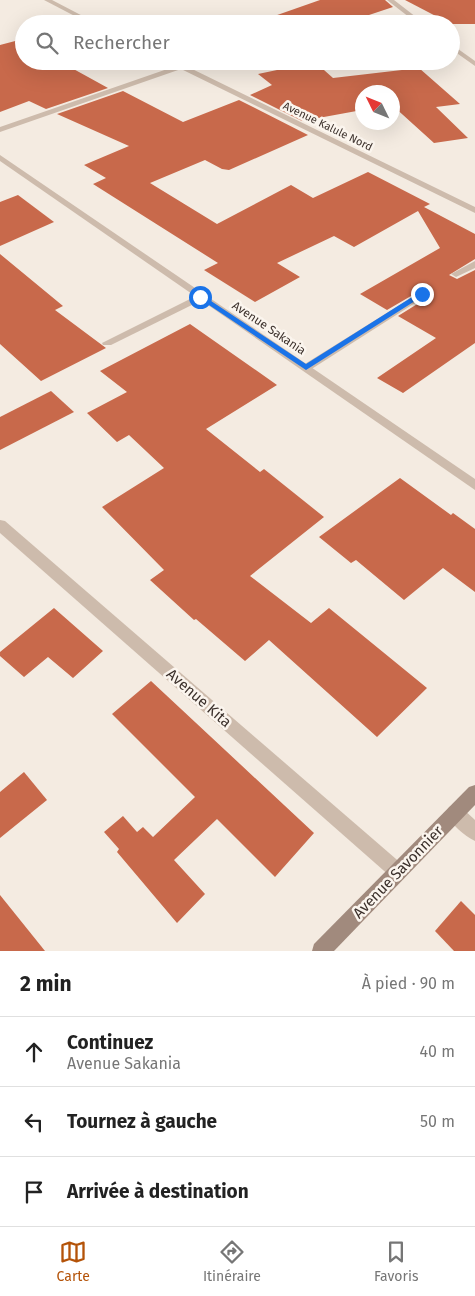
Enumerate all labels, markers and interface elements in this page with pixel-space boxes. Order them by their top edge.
search box [15,15,460,70]
icon: search [33,29,61,57]
text: Rechercher [73,31,170,54]
north arrow [355,85,400,130]
street label: Avenue Kalule Nord [281,99,375,154]
route end [411,283,434,306]
route start [189,286,212,309]
street label: Avenue Sakania [230,298,308,358]
street label: Avenue Kita [163,665,235,731]
street label: Avenue Savonnier [349,822,447,922]
text: 2 min [20,971,72,997]
text: À pied · 90 m [362,974,455,993]
text: Continuez [67,1031,153,1054]
icon: ahead [20,1038,48,1066]
text: 40 m [420,1042,455,1061]
text: Avenue Sakania [67,1054,181,1073]
icon: left [20,1108,48,1136]
text: Tournez à gauche [67,1110,217,1133]
text: 50 m [420,1112,455,1131]
icon: arrive [20,1178,48,1206]
text: Arrivée à destination [67,1180,249,1203]
tab: Carte [57,1238,90,1285]
tab: Itinéraire [203,1238,261,1285]
tab: Favoris [374,1238,418,1285]

